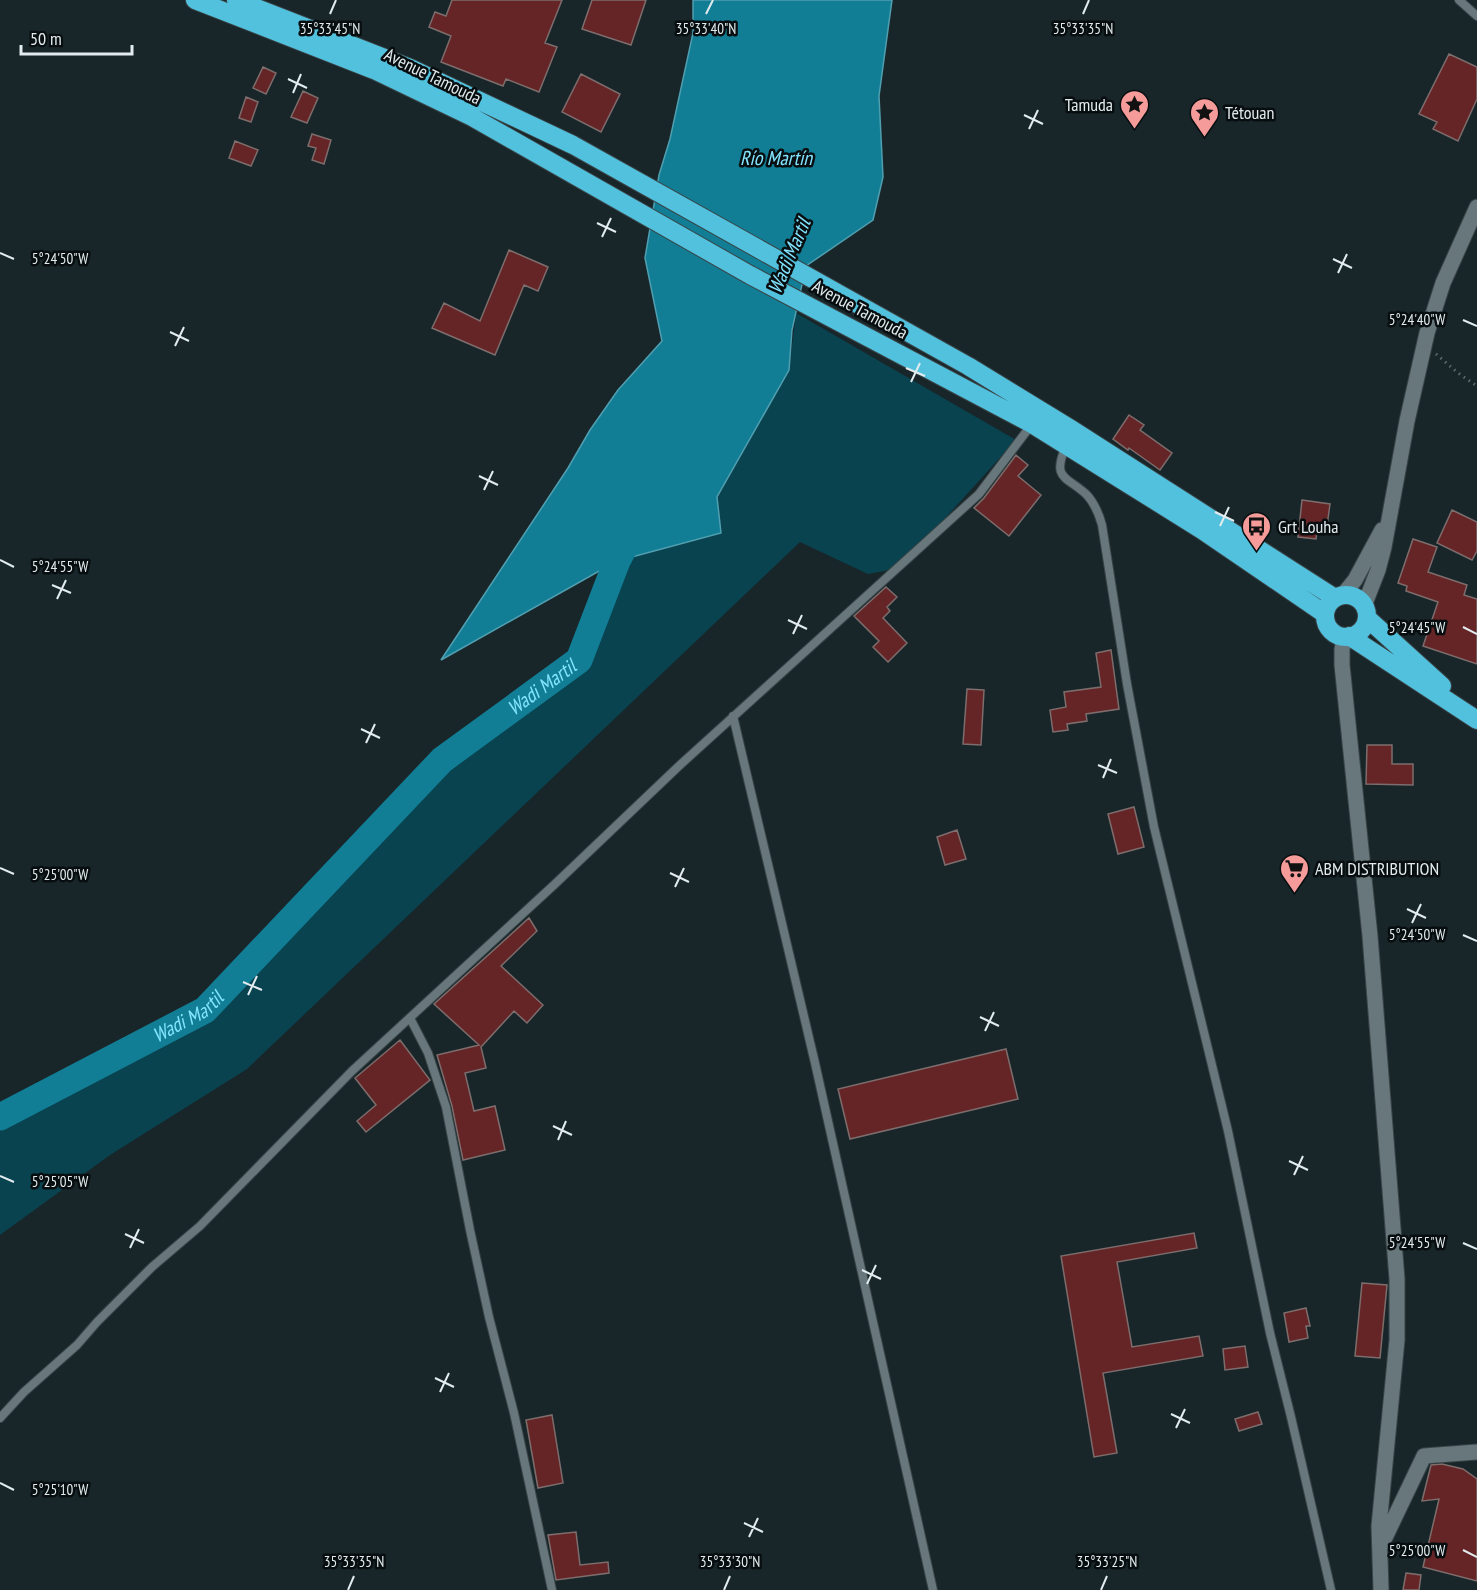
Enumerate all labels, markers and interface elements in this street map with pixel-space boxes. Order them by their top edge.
scale bar [21,18,132,56]
text: 35°33'45"N [300,19,360,38]
text: 35°33'40"N [676,19,736,38]
text: 35°33'35"N [1053,19,1113,38]
text: 50 m [30,27,62,50]
street label: Avenue Tamouda [381,43,485,109]
place icon: Tamuda [1118,88,1150,130]
place label: Tamuda [1065,93,1113,116]
place icon: Tétouan [1188,96,1220,138]
place label: Tétouan [1225,101,1274,124]
water label: Río Martín [740,145,813,171]
water label: Wadi Martil [762,212,817,298]
text: 5°24'50"W [32,249,88,268]
street label: Avenue Tamouda [808,274,912,344]
text: 5°24'40"W [1389,310,1445,329]
bus stop icon: Grt Louha [1241,510,1273,552]
place label: Grt Louha [1278,515,1338,538]
text: 5°24'55"W [32,557,88,576]
text: 5°24'45"W [1389,618,1445,637]
water label: Wadi Martil [502,652,583,721]
supermarket icon: ABM DISTRIBUTION [1278,852,1310,894]
place label: ABM DISTRIBUTION [1315,857,1439,880]
text: 5°25'00"W [32,865,88,884]
text: 5°24'50"W [1389,925,1445,944]
water label: Wadi Martil [148,984,231,1048]
text: 5°25'05"W [32,1172,88,1191]
text: 5°24'55"W [1389,1233,1445,1252]
text: 5°25'10"W [32,1480,88,1499]
text: 5°25'00"W [1389,1541,1445,1560]
text: 35°33'35"N [324,1552,384,1571]
text: 35°33'30"N [700,1552,760,1571]
text: 35°33'25"N [1077,1552,1137,1571]

